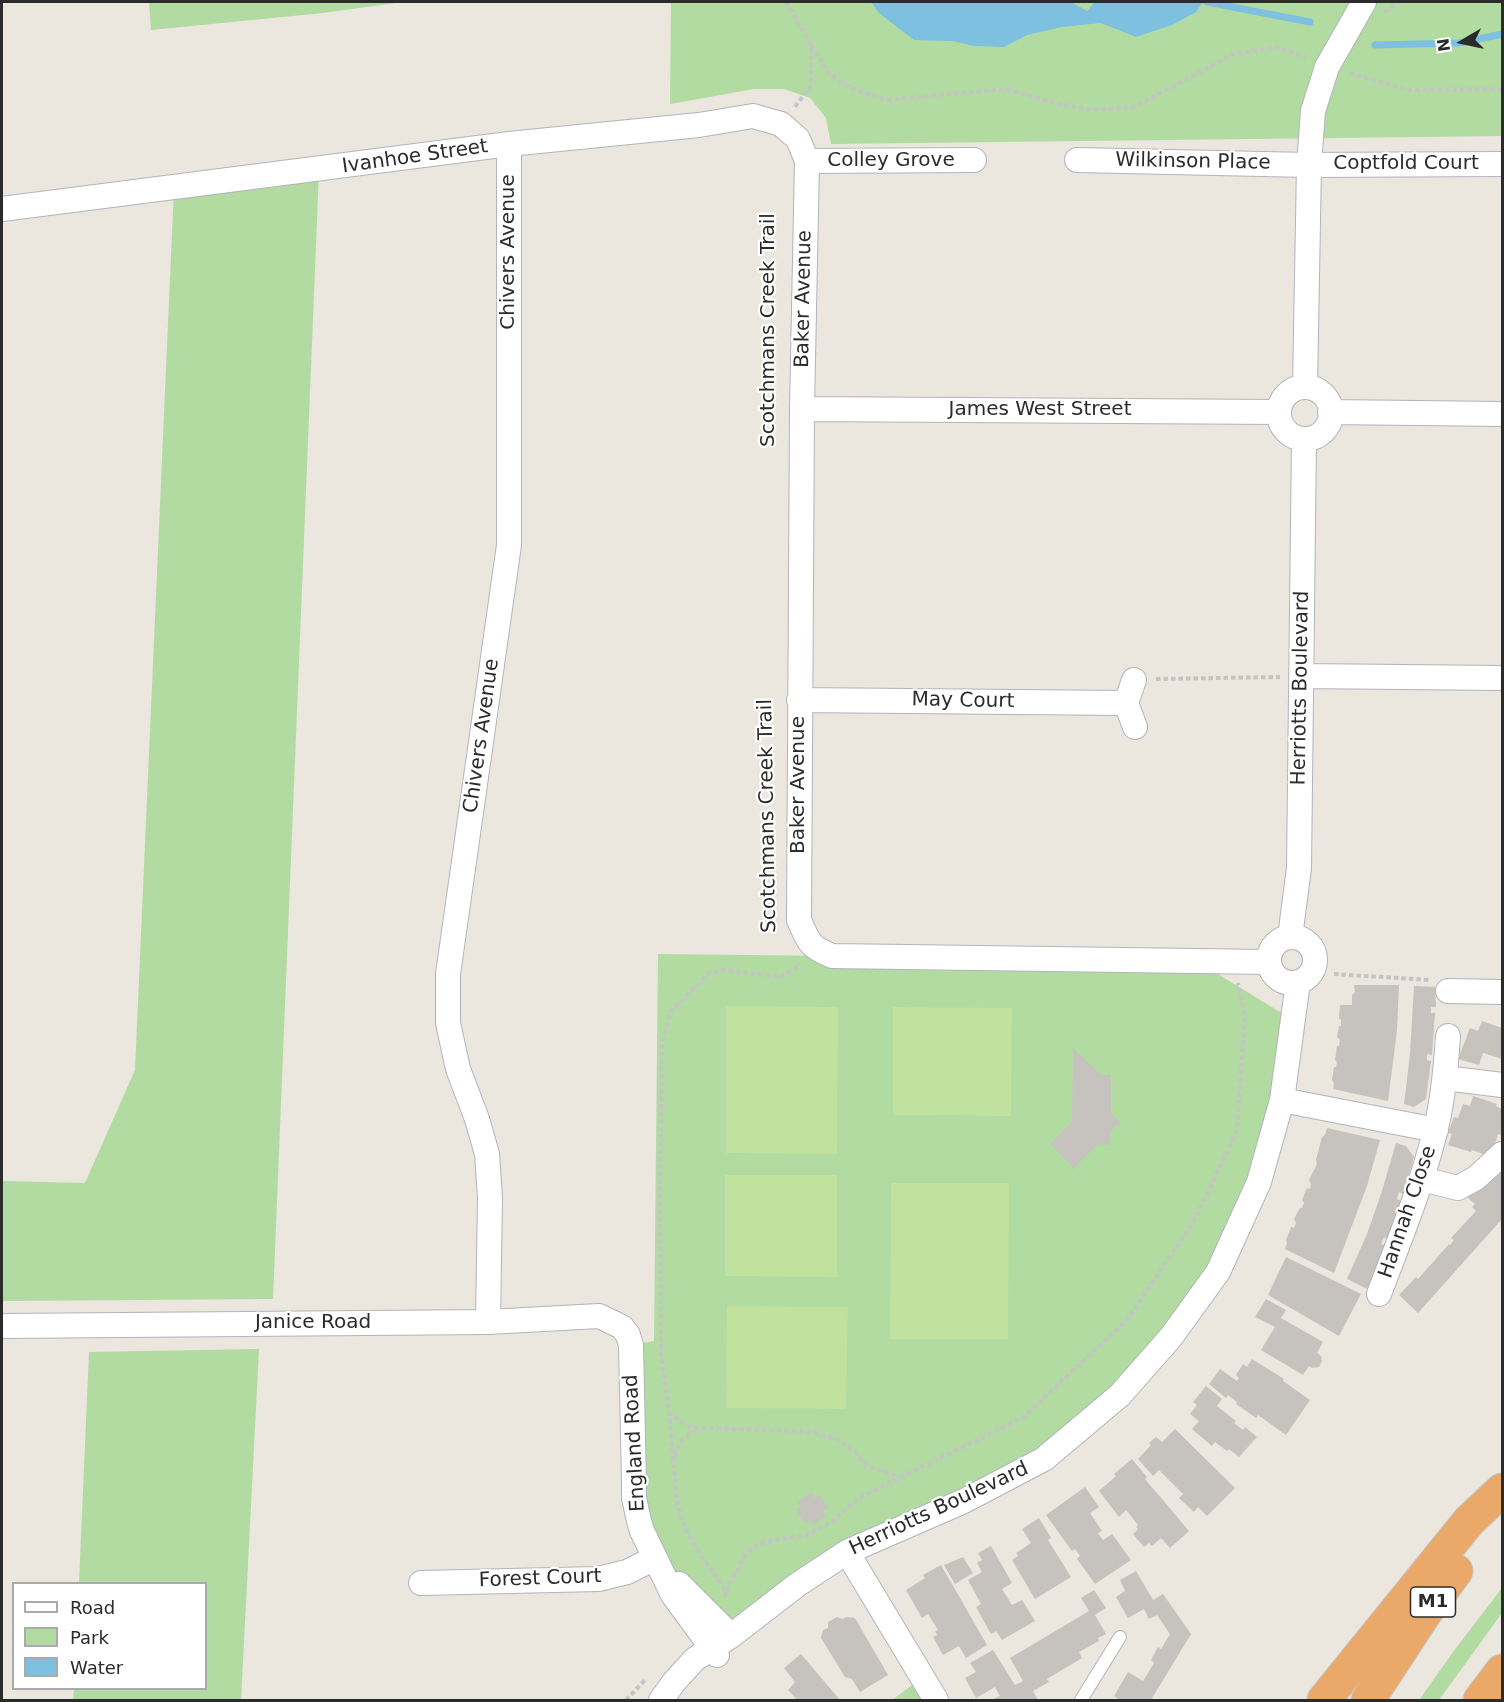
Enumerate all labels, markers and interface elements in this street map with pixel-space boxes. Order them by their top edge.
north arrow [1432,12,1492,72]
text: N [1433,37,1454,53]
street label: Ivanhoe Street [341,135,489,179]
street label: Colley Grove [827,149,955,173]
street label: Wilkinson Place [1115,149,1271,175]
street label: Coptfold Court [1333,152,1479,176]
street label: Chivers Avenue [497,174,521,330]
street label: Scotchmans Creek Trail [757,213,781,447]
street label: Baker Avenue [791,230,817,368]
street label: James West Street [948,398,1132,422]
street label: Herriotts Boulevard [1287,590,1315,786]
street label: Chivers Avenue [459,657,505,815]
street label: May Court [911,688,1015,714]
street label: Scotchmans Creek Trail [754,699,782,933]
street label: Baker Avenue [787,716,811,854]
street label: Hannah Close [1374,1143,1442,1281]
street label: Janice Road [255,1311,371,1335]
street label: England Road [619,1374,651,1512]
street label: Herriotts Boulevard [846,1457,1032,1561]
street label: Forest Court [478,1565,602,1593]
legend [12,1582,207,1690]
road number: M1 [1410,1587,1456,1617]
text: Road [70,1597,115,1618]
text: Park [70,1627,109,1648]
text: Water [70,1657,123,1678]

